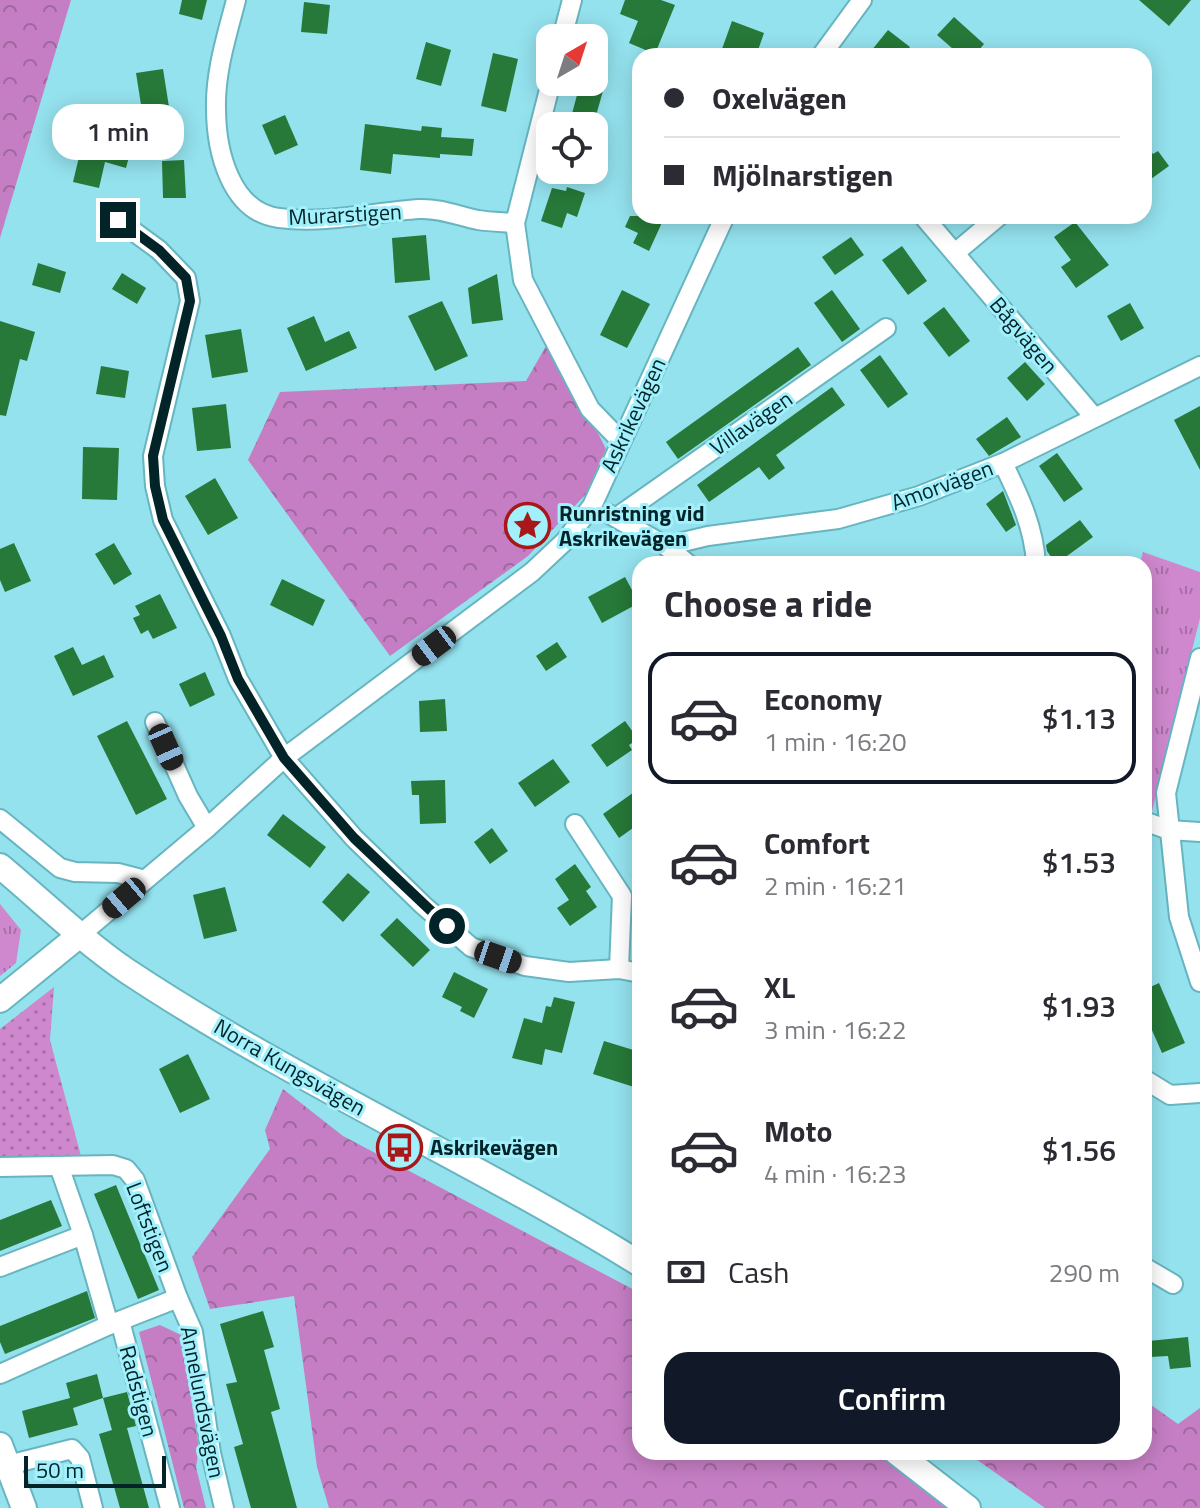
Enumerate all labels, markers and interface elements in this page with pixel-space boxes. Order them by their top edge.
north arrow [536,24,608,96]
map controls [536,24,608,184]
text: Oxelvägen [712,75,847,121]
callout: 1 min [52,104,184,160]
text: 1 min [87,112,149,151]
button: locate [536,112,608,184]
text: Mjölnarstigen [712,152,893,198]
street label: Murarstigen [287,194,403,234]
route end [100,202,136,238]
street label: Bågvägen [982,289,1066,381]
street label: Askrikevägen [592,352,674,478]
street label: Villavägen [703,382,799,464]
street label: Amorvägen [886,451,998,519]
place label: Runristning vid Askrikevägen [559,496,705,555]
place icon: Runristning vid Askrikevägen [504,502,552,550]
text: Choose a ride [664,576,872,631]
car [408,622,460,670]
text: Economy [764,676,882,722]
icon: car [668,682,740,754]
text: $1.13 [1042,695,1116,741]
car [145,720,187,774]
text: 1 min · 16:20 [764,722,907,761]
text: Comfort [764,820,870,866]
icon: car [668,826,740,898]
text: $1.53 [1042,839,1116,885]
text: 2 min · 16:21 [764,866,907,905]
car [98,873,150,923]
route start [429,908,465,944]
car [471,938,525,976]
text: XL [764,964,795,1010]
icon: car [668,970,740,1042]
text: $1.93 [1042,983,1116,1029]
street label: Norra Kungsvägen [208,1010,372,1124]
text: 3 min · 16:22 [764,1010,907,1049]
text: Moto [764,1108,832,1154]
icon: car [668,1114,740,1186]
bus stop icon: Askrikevägen [375,1123,423,1171]
text: $1.56 [1042,1127,1116,1173]
place label: Askrikevägen [430,1130,558,1164]
text: 4 min · 16:23 [764,1154,907,1193]
street label: Loftstigen [117,1177,183,1277]
text: Cash [728,1249,789,1295]
icon: cash [664,1250,708,1294]
text: 290 m [1049,1253,1120,1292]
street label: Annelundsvägen [172,1323,234,1481]
street label: Radstigen [111,1342,167,1440]
button: Confirm [664,1352,1120,1444]
scale bar [24,1452,166,1488]
text: 50 m [36,1453,84,1487]

